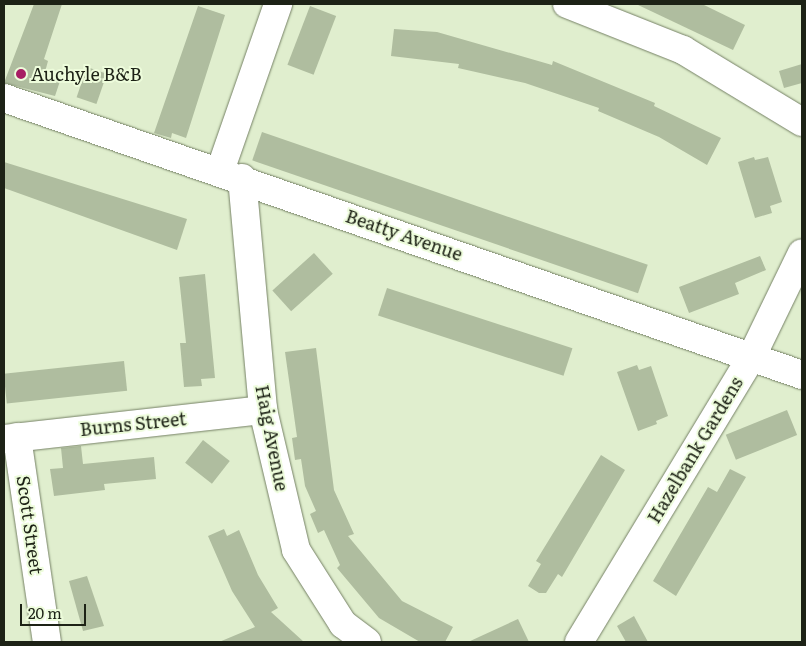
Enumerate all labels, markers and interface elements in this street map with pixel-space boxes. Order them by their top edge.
place label: Auchyle B&B [31,63,142,85]
marker: Auchyle B&B [15,68,27,80]
street label: Beatty Avenue [343,205,465,265]
street label: Hazelbank Gardens [643,373,747,527]
street label: Haig Avenue [251,383,293,493]
street label: Burns Street [79,408,187,440]
street label: Scott Street [12,474,48,576]
scale bar [22,594,89,626]
text: 20 m [28,601,62,624]

